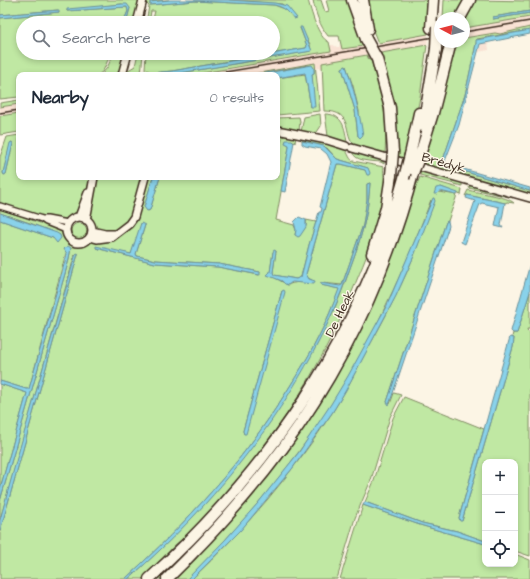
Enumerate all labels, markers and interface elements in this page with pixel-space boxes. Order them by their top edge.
north arrow [434,12,470,48]
search box [16,16,280,60]
icon: search [30,27,52,49]
text: Search here [62,28,151,49]
text: Nearby [32,86,89,110]
text: 0 results [209,89,264,107]
street label: Brédyk [419,148,468,179]
street label: De Heak [321,287,359,340]
map controls [482,459,518,567]
button: + [482,459,518,495]
button: − [482,495,518,531]
button: locate [482,531,518,567]

